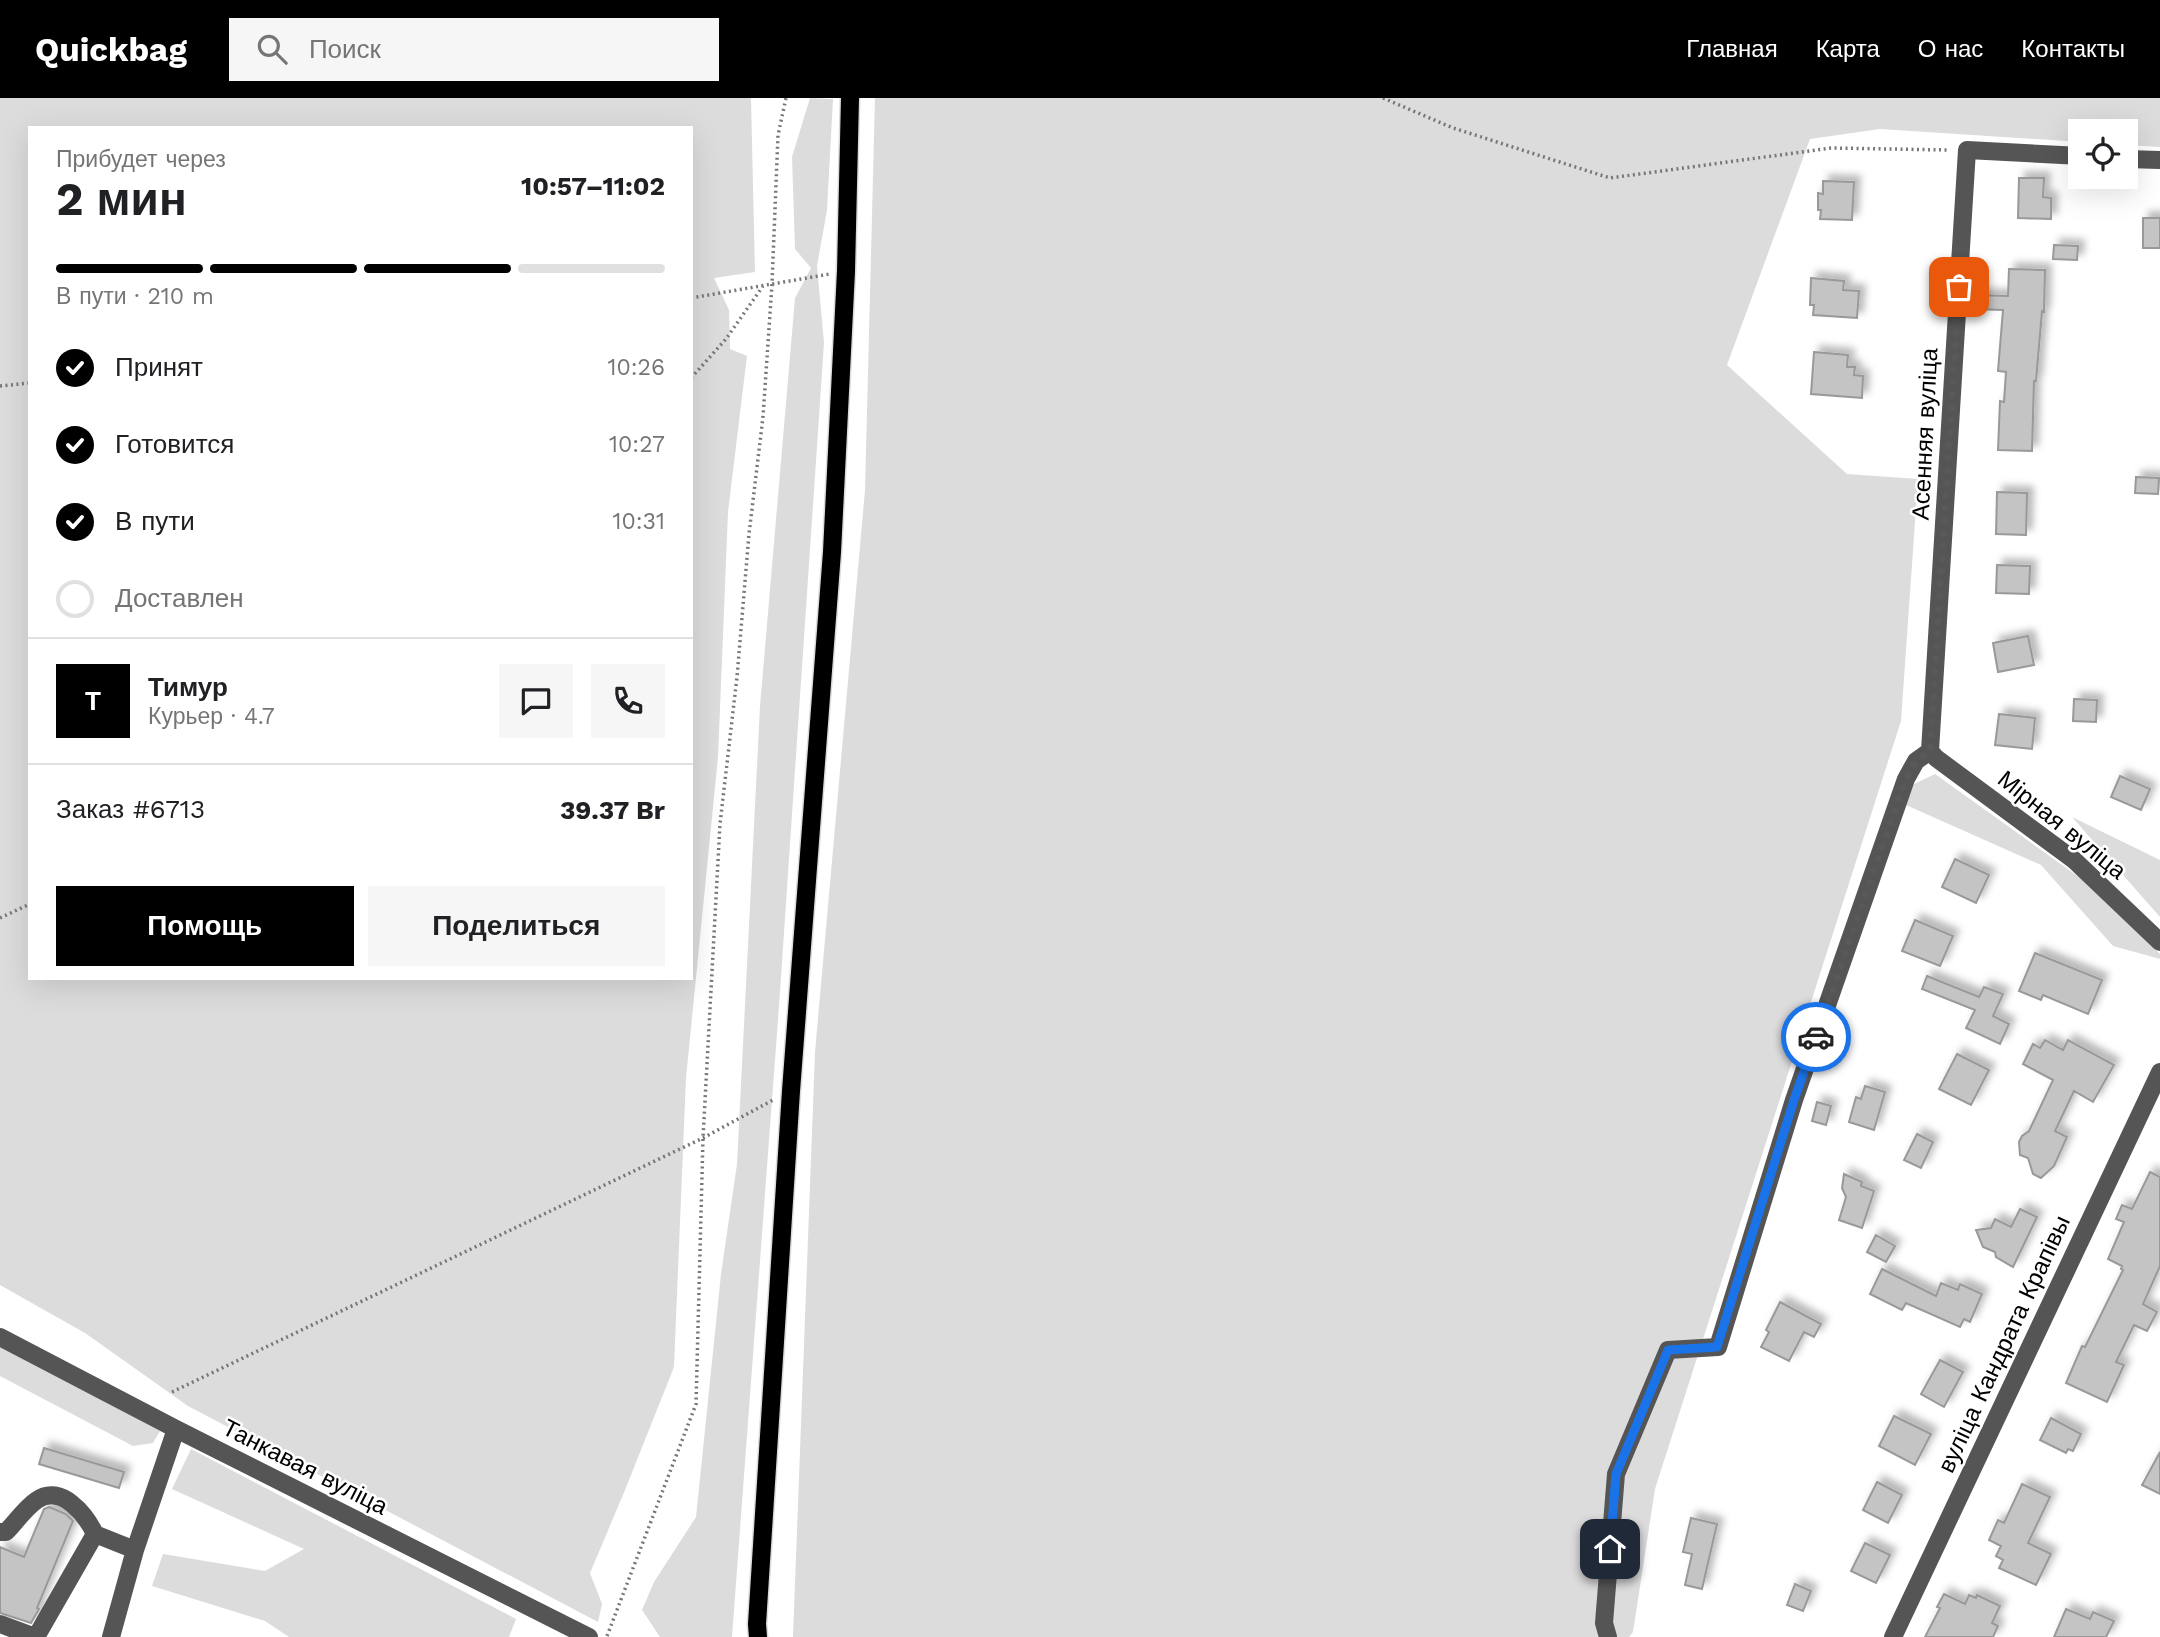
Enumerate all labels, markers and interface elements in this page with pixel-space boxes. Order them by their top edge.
search box [229,18,719,81]
text: Quickbag [35,30,187,69]
icon: search [253,30,291,68]
text: Поиск [309,34,381,64]
text: Главная [1686,35,1778,63]
text: Карта [1816,35,1880,63]
text: О нас [1918,35,1983,63]
text: Контакты [2021,35,2125,63]
map controls [2068,119,2138,189]
button: locate [2068,119,2138,189]
text: Прибудет через [56,146,226,173]
text: 10:57–11:02 [521,171,665,201]
text: 2 мин [56,172,187,226]
pin [1929,257,1989,317]
icon: bag [1940,268,1978,306]
text: В пути · 210 m [56,283,214,310]
street label: Асенняя вуліца [1907,347,1944,521]
icon: check [56,349,94,387]
text: Принят [115,352,203,382]
text: 10:26 [608,354,665,381]
icon: check [56,426,94,464]
text: Готовится [115,429,234,459]
text: 10:27 [609,431,665,458]
icon: check [56,503,94,541]
text: В пути [115,506,195,536]
text: 10:31 [613,508,665,535]
text: Доставлен [115,583,244,613]
button: chat [499,664,573,738]
button: phone [591,664,665,738]
text: Тимур [148,672,228,702]
text: Т [85,686,101,716]
text: Курьер · 4.7 [148,703,275,730]
street label: Мірная вуліца [1992,765,2132,886]
text: Заказ #6713 [56,794,205,824]
text: 39.37 Br [560,795,665,825]
button: Помощь [56,886,354,966]
button: Поделиться [368,886,665,966]
courier [1781,1002,1851,1072]
icon: car [1797,1018,1835,1056]
street label: вуліца Кандрата Крапівы [1932,1211,2076,1477]
street label: Танкавая вуліца [218,1413,393,1521]
pin [1580,1519,1640,1579]
icon: home [1591,1530,1629,1568]

